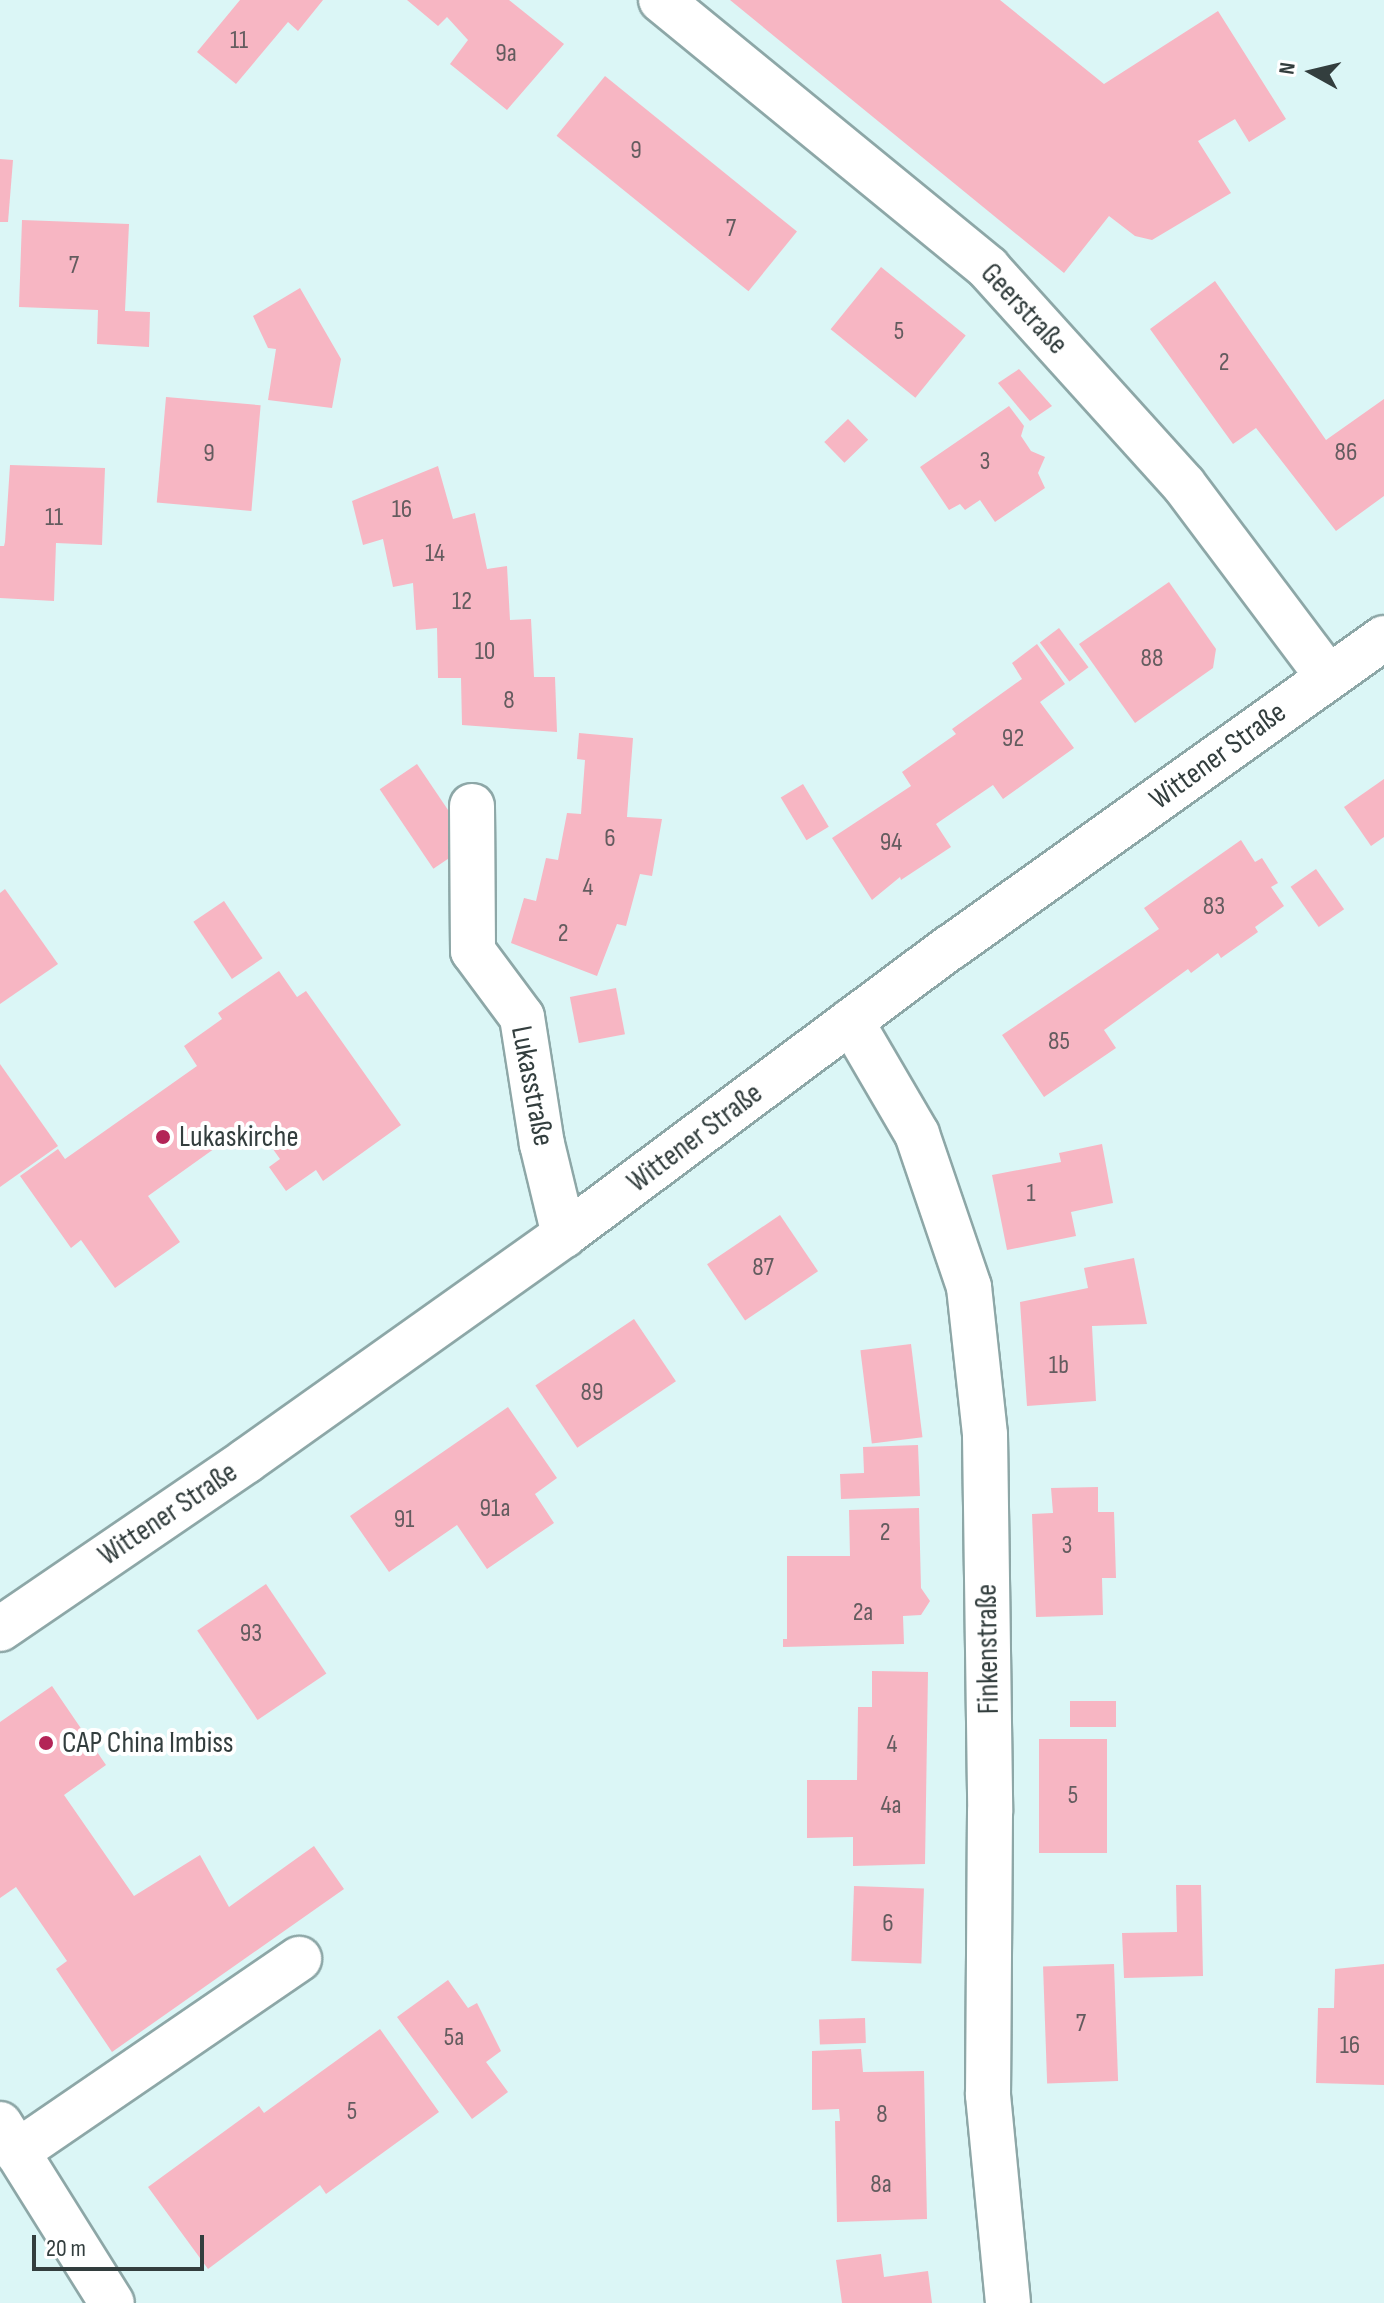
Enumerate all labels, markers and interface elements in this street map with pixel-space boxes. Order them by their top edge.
house number: 11 [230,25,248,57]
north arrow [1272,32,1352,112]
house number: 9a [495,38,517,70]
text: N [1274,61,1302,76]
house number: 9 [630,135,642,167]
house number: 7 [726,213,736,245]
house number: 7 [69,250,79,282]
street label: Geerstraße [973,256,1075,362]
house number: 5 [894,316,904,348]
house number: 2 [1219,347,1229,379]
house number: 86 [1335,437,1357,469]
house number: 9 [203,438,215,470]
house number: 3 [980,446,990,478]
house number: 16 [392,494,412,526]
house number: 11 [45,502,63,534]
house number: 14 [425,538,445,570]
house number: 12 [452,586,472,618]
house number: 10 [475,636,495,668]
house number: 88 [1141,643,1163,675]
house number: 8 [503,685,515,717]
street label: Wittener Straße [1143,694,1293,818]
house number: 92 [1002,723,1024,755]
house number: 6 [604,823,616,855]
house number: 94 [880,827,902,859]
house number: 4 [583,872,593,904]
house number: 83 [1203,891,1225,923]
house number: 2 [558,918,568,950]
street label: Lukasstraße [503,1023,561,1149]
house number: 85 [1048,1026,1070,1058]
street label: Wittener Straße [620,1076,770,1200]
place label: Lukaskirche [179,1119,298,1155]
marker: Lukaskirche [154,1128,172,1146]
house number: 1 [1026,1178,1036,1210]
house number: 87 [752,1252,774,1284]
house number: 1b [1049,1350,1069,1382]
house number: 89 [581,1377,603,1409]
street label: Wittener Straße [92,1454,244,1574]
house number: 91a [480,1493,510,1525]
house number: 91 [394,1504,414,1536]
house number: 2 [880,1517,890,1549]
house number: 3 [1062,1530,1072,1562]
street label: Finkenstraße [969,1584,1007,1714]
house number: 2a [853,1597,873,1629]
house number: 93 [240,1618,262,1650]
place label: CAP China Imbiss [62,1725,234,1761]
house number: 4 [887,1729,897,1761]
marker: CAP China Imbiss [37,1734,55,1752]
house number: 5 [1068,1780,1078,1812]
house number: 4a [881,1790,901,1822]
house number: 6 [882,1908,894,1940]
house number: 7 [1076,2008,1086,2040]
house number: 5a [444,2022,464,2054]
house number: 16 [1340,2030,1360,2062]
house number: 5 [347,2096,357,2128]
house number: 8 [876,2099,888,2131]
house number: 8a [870,2169,892,2201]
scale bar [36,2219,208,2269]
text: 20 m [46,2234,86,2263]

